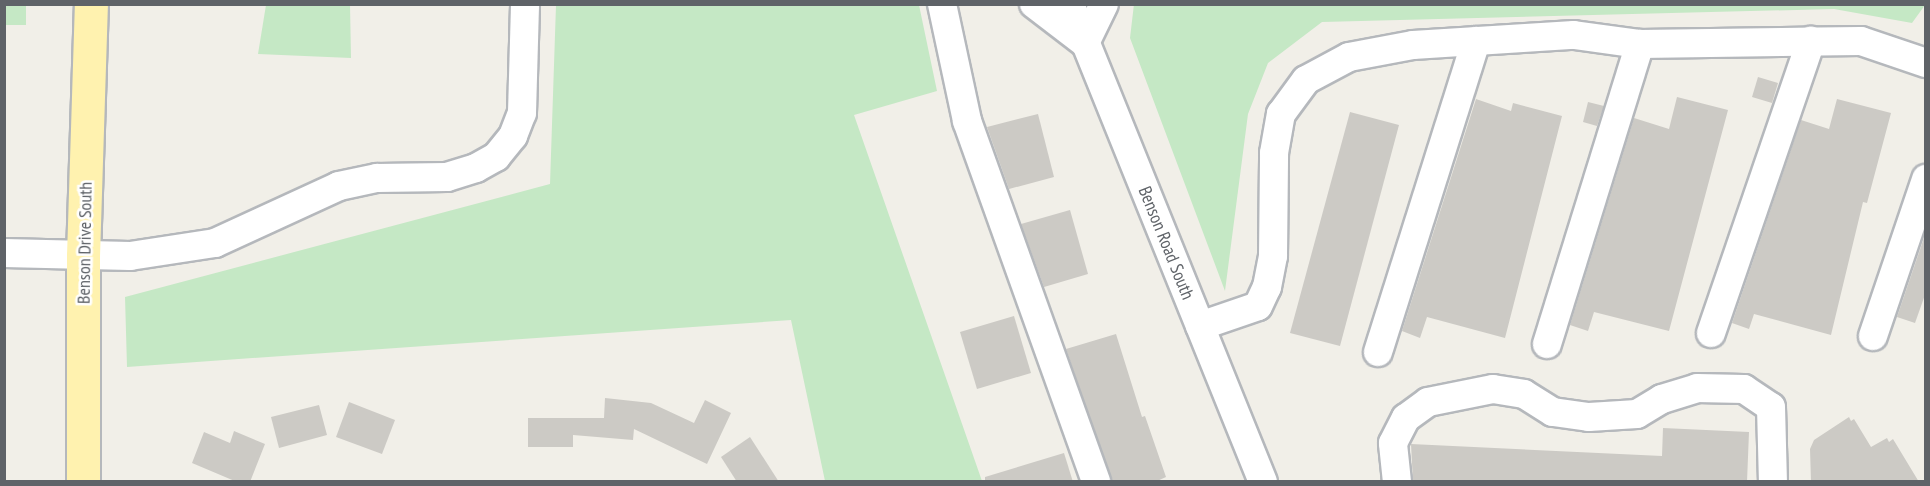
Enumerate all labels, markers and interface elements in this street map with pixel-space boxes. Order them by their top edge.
street label: Benson Drive South [73,182,97,304]
street label: Benson Road South [1133,183,1199,303]

